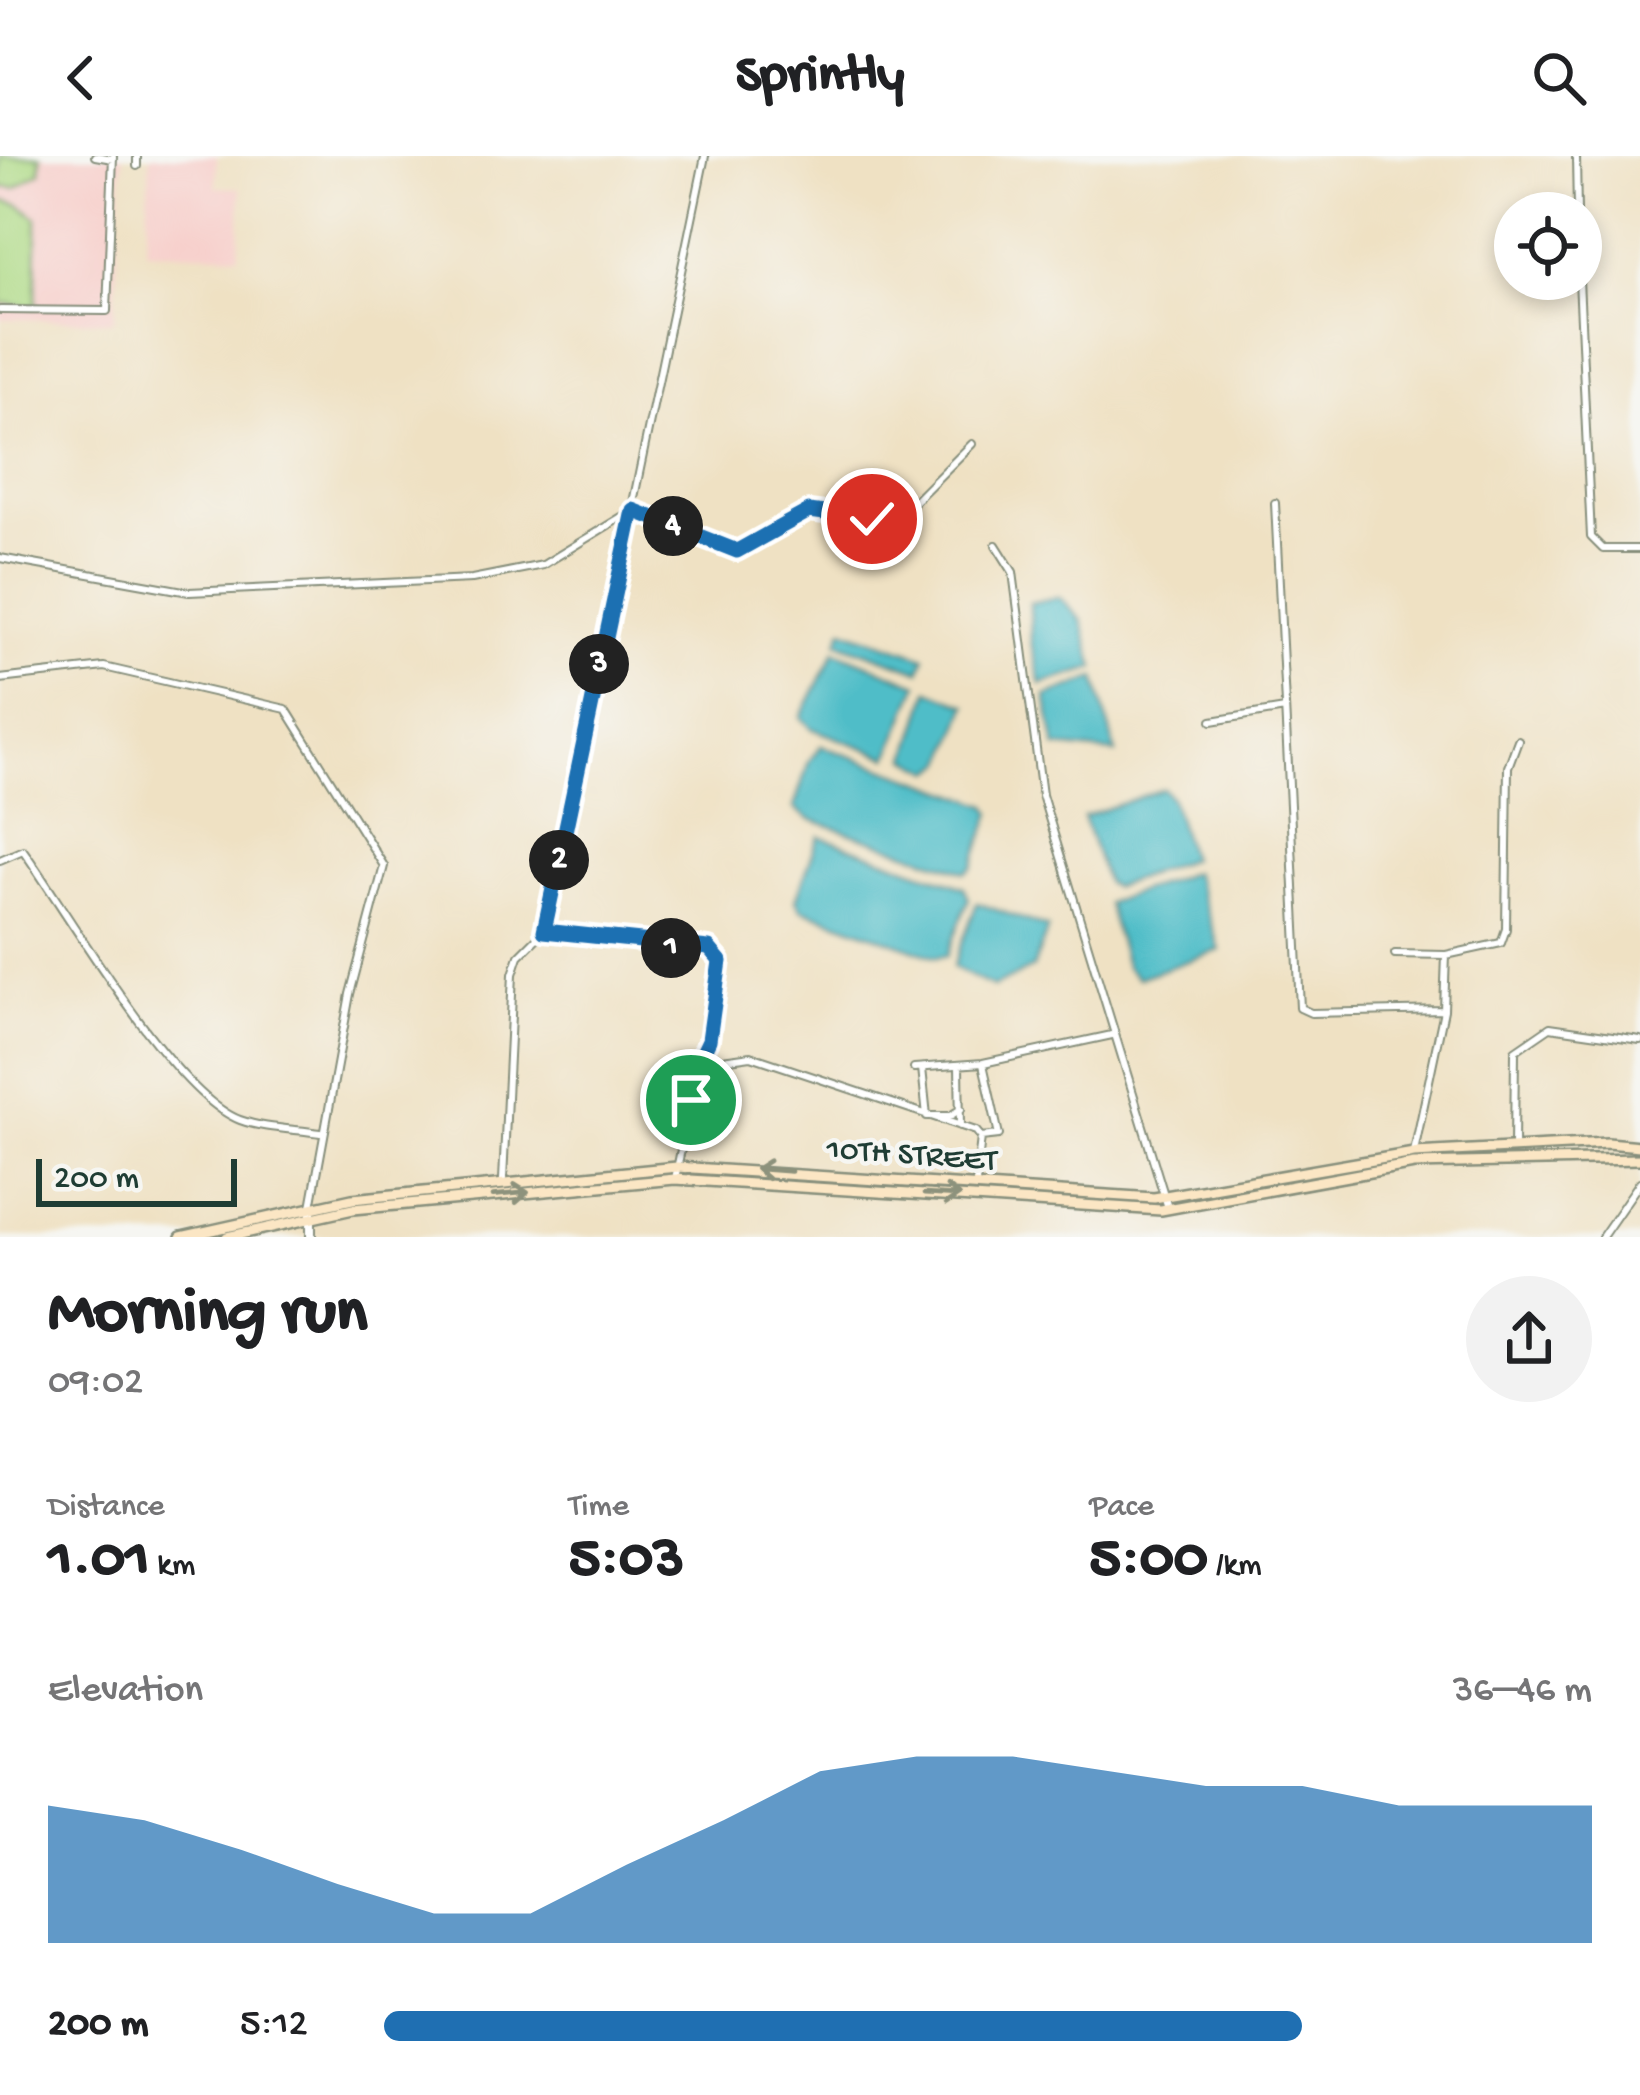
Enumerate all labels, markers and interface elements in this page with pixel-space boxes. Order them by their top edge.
icon: back [48,45,114,111]
icon: search [1526,45,1592,111]
text: Sprintly [736,46,904,110]
map controls [1494,192,1602,300]
button: locate [1494,192,1602,300]
pin [821,468,923,570]
icon: check [839,486,905,552]
pin: 4 [643,496,703,556]
text: 4 [665,507,681,545]
pin: 3 [569,634,629,694]
text: 3 [590,645,608,683]
pin: 2 [529,830,589,890]
text: 2 [551,841,567,879]
pin: 1 [641,918,701,978]
text: 1 [664,929,678,967]
pin [640,1049,742,1151]
icon: arrive [658,1067,724,1133]
street label: 10TH STREET [824,1132,999,1182]
scale bar [36,1153,237,1206]
one-way arrow [754,1158,793,1181]
text: 200 m [54,1161,139,1199]
one-way arrow [491,1182,530,1205]
one-way arrow [922,1184,961,1207]
button: share [1466,1276,1592,1402]
text: Morning run [48,1277,367,1355]
text: 09:02 [48,1361,143,1407]
text: Distance [48,1489,165,1527]
text: Time [569,1489,629,1527]
text: Pace [1089,1489,1154,1527]
text: 1.01 [48,1527,149,1597]
text: 5:03 [569,1527,684,1597]
text: 5:00 [1089,1527,1208,1597]
text: km [149,1548,195,1586]
text: /km [1208,1548,1262,1586]
text: Elevation [48,1669,203,1715]
text: 36–46 m [1453,1669,1592,1715]
text: 200 m [48,2003,148,2049]
text: 5:12 [240,2003,308,2049]

